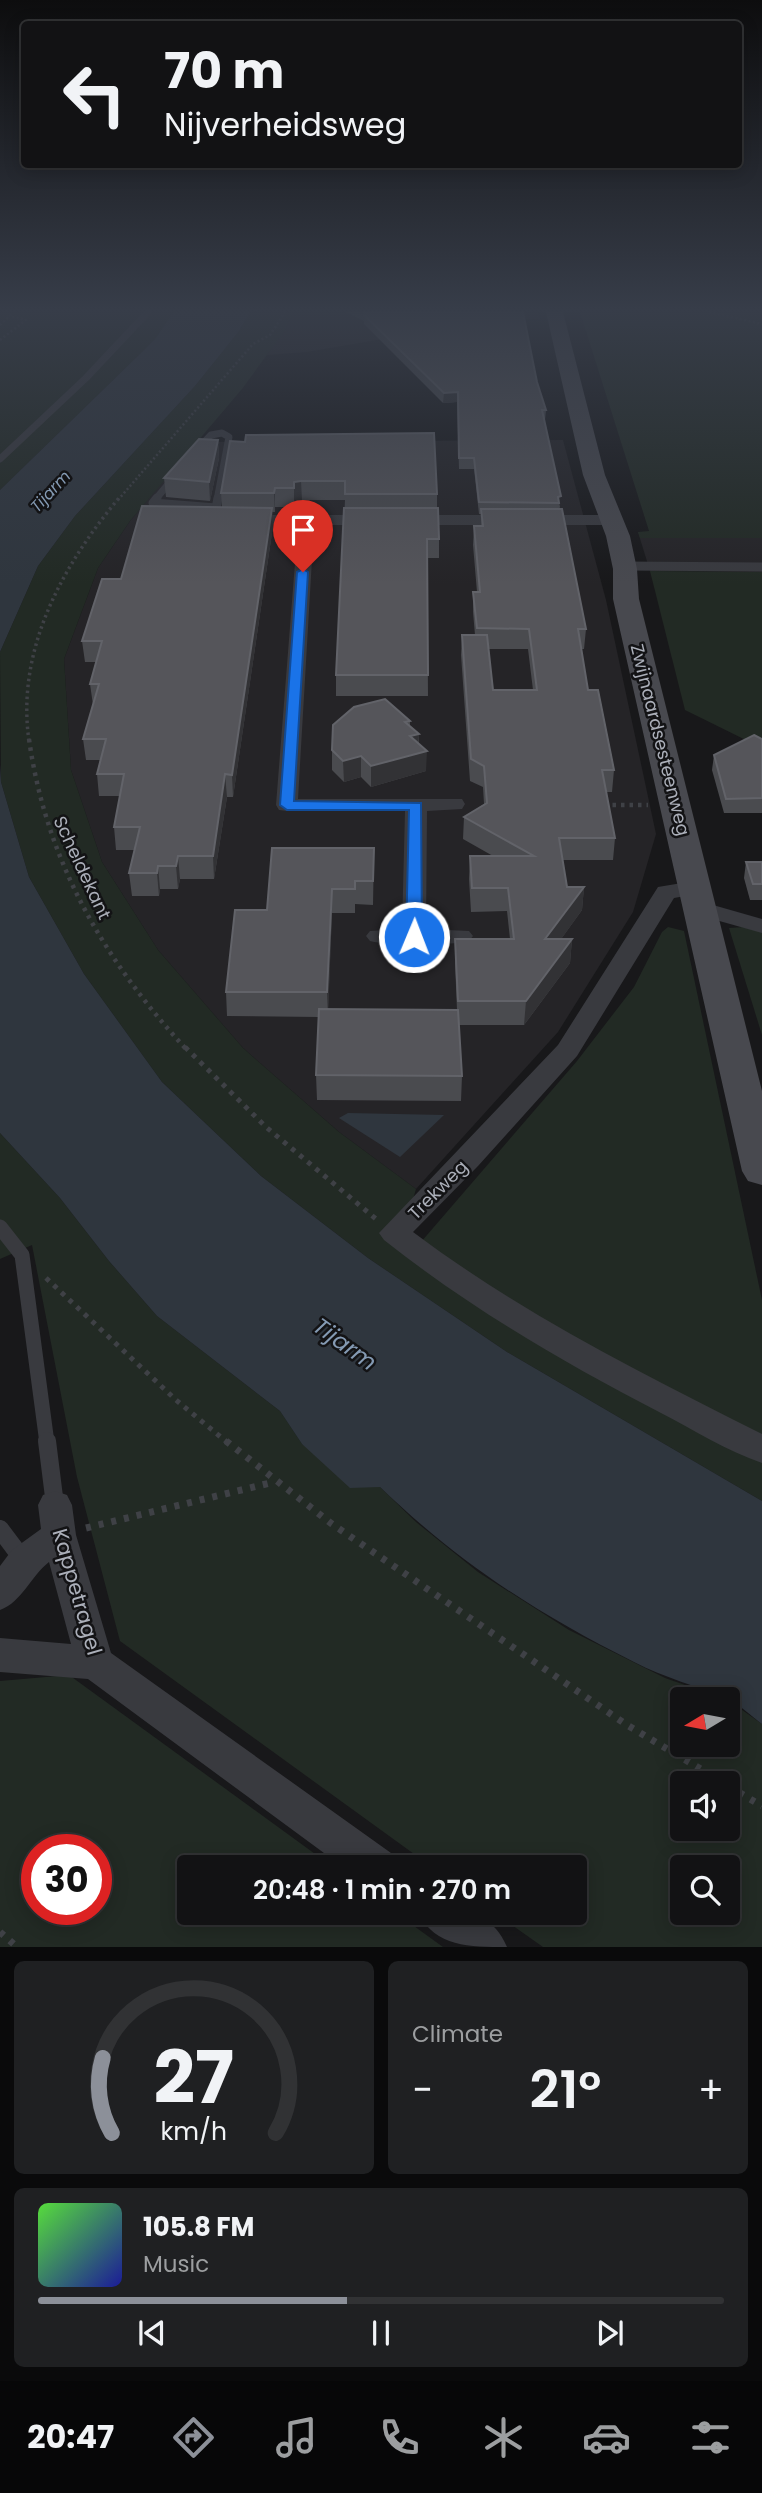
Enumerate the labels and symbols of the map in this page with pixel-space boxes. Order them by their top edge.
water label: Tijarm [25,465,76,517]
pin [273,500,333,572]
street label: Zwijnaardsesteenweg [625,641,696,838]
street label: Scheldekant [48,812,117,924]
position arrow [377,900,451,974]
street label: Trekweg [402,1154,473,1225]
water label: Tijarm [307,1310,383,1378]
street label: Kappetragel [46,1525,109,1658]
north arrow [670,1687,740,1757]
speed limit sign: 30 [21,1834,112,1925]

